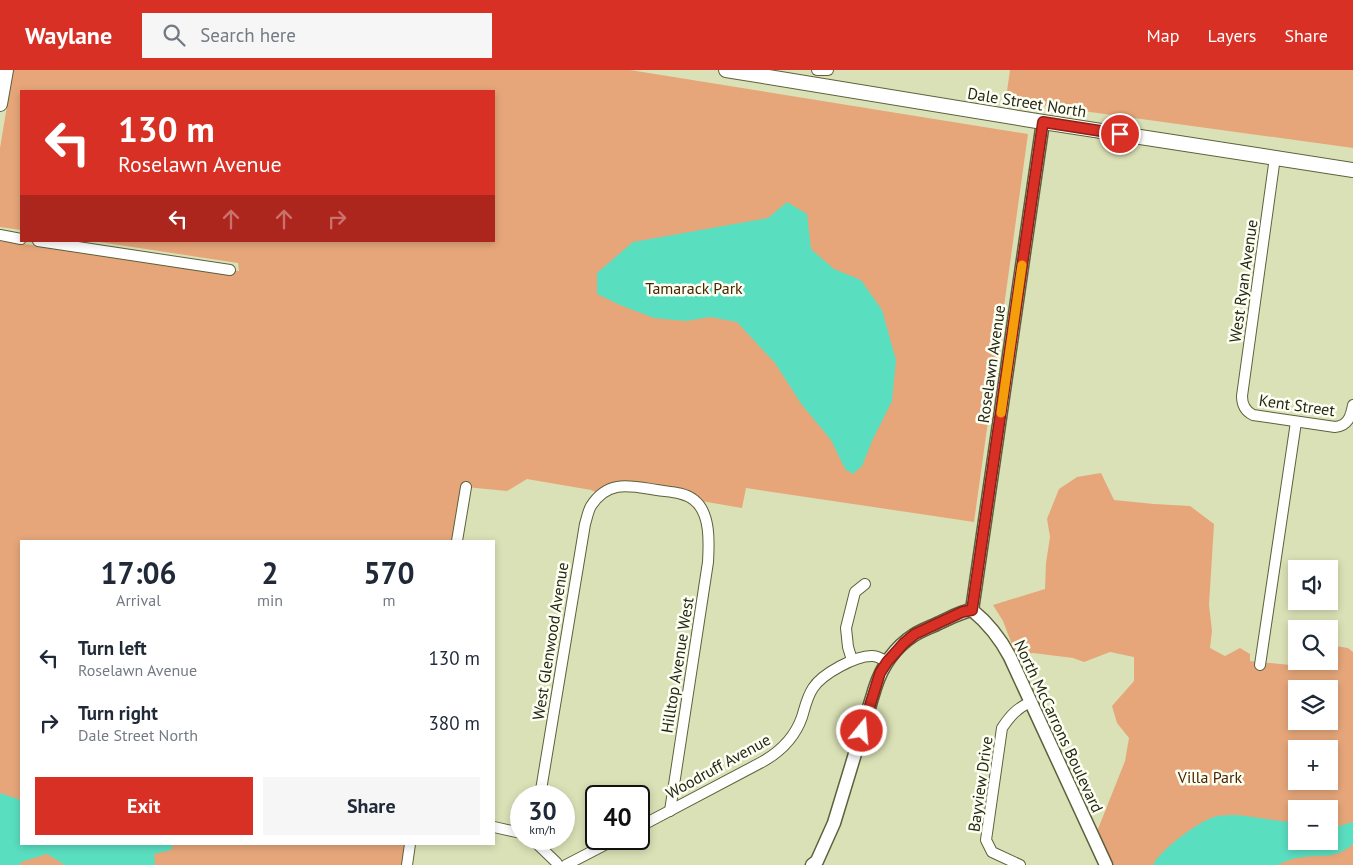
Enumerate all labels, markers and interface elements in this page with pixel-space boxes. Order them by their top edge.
search box [142,13,492,58]
text: Waylane [25,20,112,51]
icon: search [160,21,188,49]
text: Search here [200,23,296,47]
text: Map [1147,24,1179,47]
text: Layers [1207,24,1256,47]
text: Share [1284,24,1328,47]
street label: Dale Street North [966,83,1088,121]
text: 130 m [118,106,215,152]
icon: left [35,110,100,175]
pin [1099,113,1141,155]
icon: arrive [1106,120,1134,148]
text: Roselawn Avenue [118,150,282,178]
icon: left [164,205,192,233]
icon: ahead [217,205,245,233]
icon: ahead [270,205,298,233]
icon: right [323,205,351,233]
street label: West Ryan Avenue [1224,218,1262,344]
park label: Tamarack Park [645,278,743,298]
street label: Roselawn Avenue [973,304,1009,424]
street label: Kent Street [1258,390,1337,420]
text: 17:06 [100,553,177,592]
text: 2 [262,553,279,592]
text: 570 [363,553,415,592]
map controls [1288,560,1338,850]
button: sound [1288,560,1338,610]
street label: West Glenwood Avenue [528,561,572,721]
text: Arrival [116,590,161,610]
text: min [257,590,283,610]
text: m [383,590,396,610]
street label: Hilltop Avenue West [656,595,698,734]
button: search [1288,620,1338,670]
text: Turn left [78,636,147,660]
street label: North McCarrons Boulevard [1010,636,1108,816]
icon: left [35,644,63,672]
text: 130 m [428,646,480,670]
text: Roselawn Avenue [78,660,197,680]
button: layers [1288,680,1338,730]
text: Turn right [78,701,158,725]
position arrow [835,704,887,756]
icon: right [35,709,63,737]
text: 380 m [428,711,480,735]
text: Dale Street North [78,725,198,745]
street label: Woodruff Avenue [662,729,774,803]
street label: Bayview Drive [963,735,997,833]
button: + [1288,740,1338,790]
park label: Villa Park [1177,767,1243,787]
button: Exit [35,777,253,835]
button: Share [263,777,480,835]
speed limit sign: 40 [585,785,650,850]
text: 30 [528,795,557,827]
button: − [1288,800,1338,850]
text: km/h [529,822,556,837]

